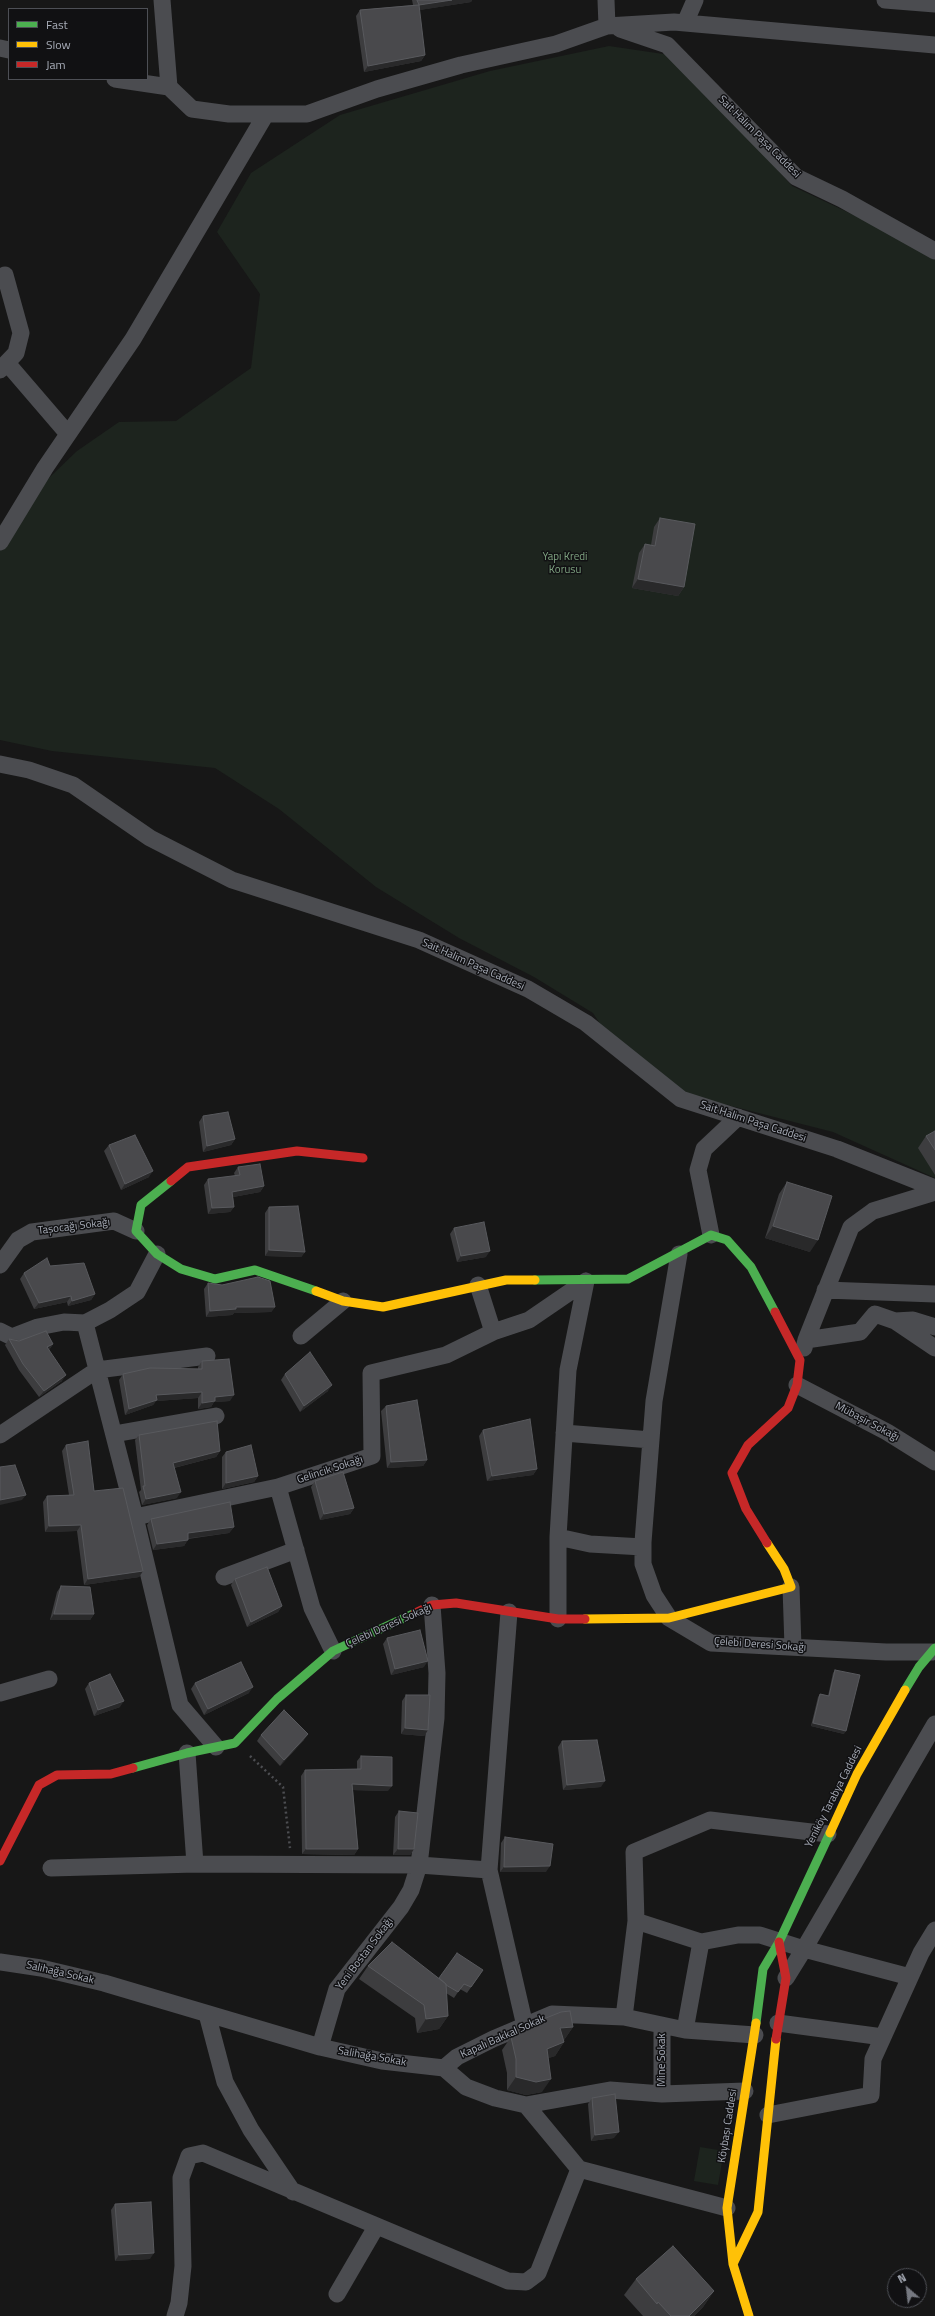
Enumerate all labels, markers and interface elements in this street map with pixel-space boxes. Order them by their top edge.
legend [8,8,148,80]
text: Fast [46,15,68,34]
text: Slow [46,35,71,54]
text: Jam [46,55,66,74]
street label: Sait Halim Paşa Caddesi [715,93,803,181]
park label: Yapı Kredi Korusu [542,550,588,576]
street label: Sait Halim Paşa Caddesi [420,936,526,994]
street label: Sait Halim Paşa Caddesi [698,1099,808,1145]
street label: Taşocağı Sokağı [37,1216,111,1238]
street label: Mübaşir Sokağı [833,1400,901,1444]
street label: Gelincik Sokağı [295,1453,365,1487]
street label: Çelebi Deresi Sokağı [344,1601,434,1651]
street label: Çelebi Deresi Sokağı [713,1635,807,1655]
street label: Yeniköy Tarabya Caddesi [803,1744,865,1850]
street label: Yeni Bostan Sokağı [333,1915,397,1993]
street label: Salihağa Sokak [25,1959,95,1987]
street label: Kapalı Bakkal Sokak [459,2012,547,2062]
street label: Mine Sokak [655,2033,669,2087]
street label: Salihağa Sokak [337,2044,407,2070]
street label: Köybaşı Caddesi [716,2088,740,2164]
north arrow [887,2268,927,2308]
text: N [895,2269,909,2287]

